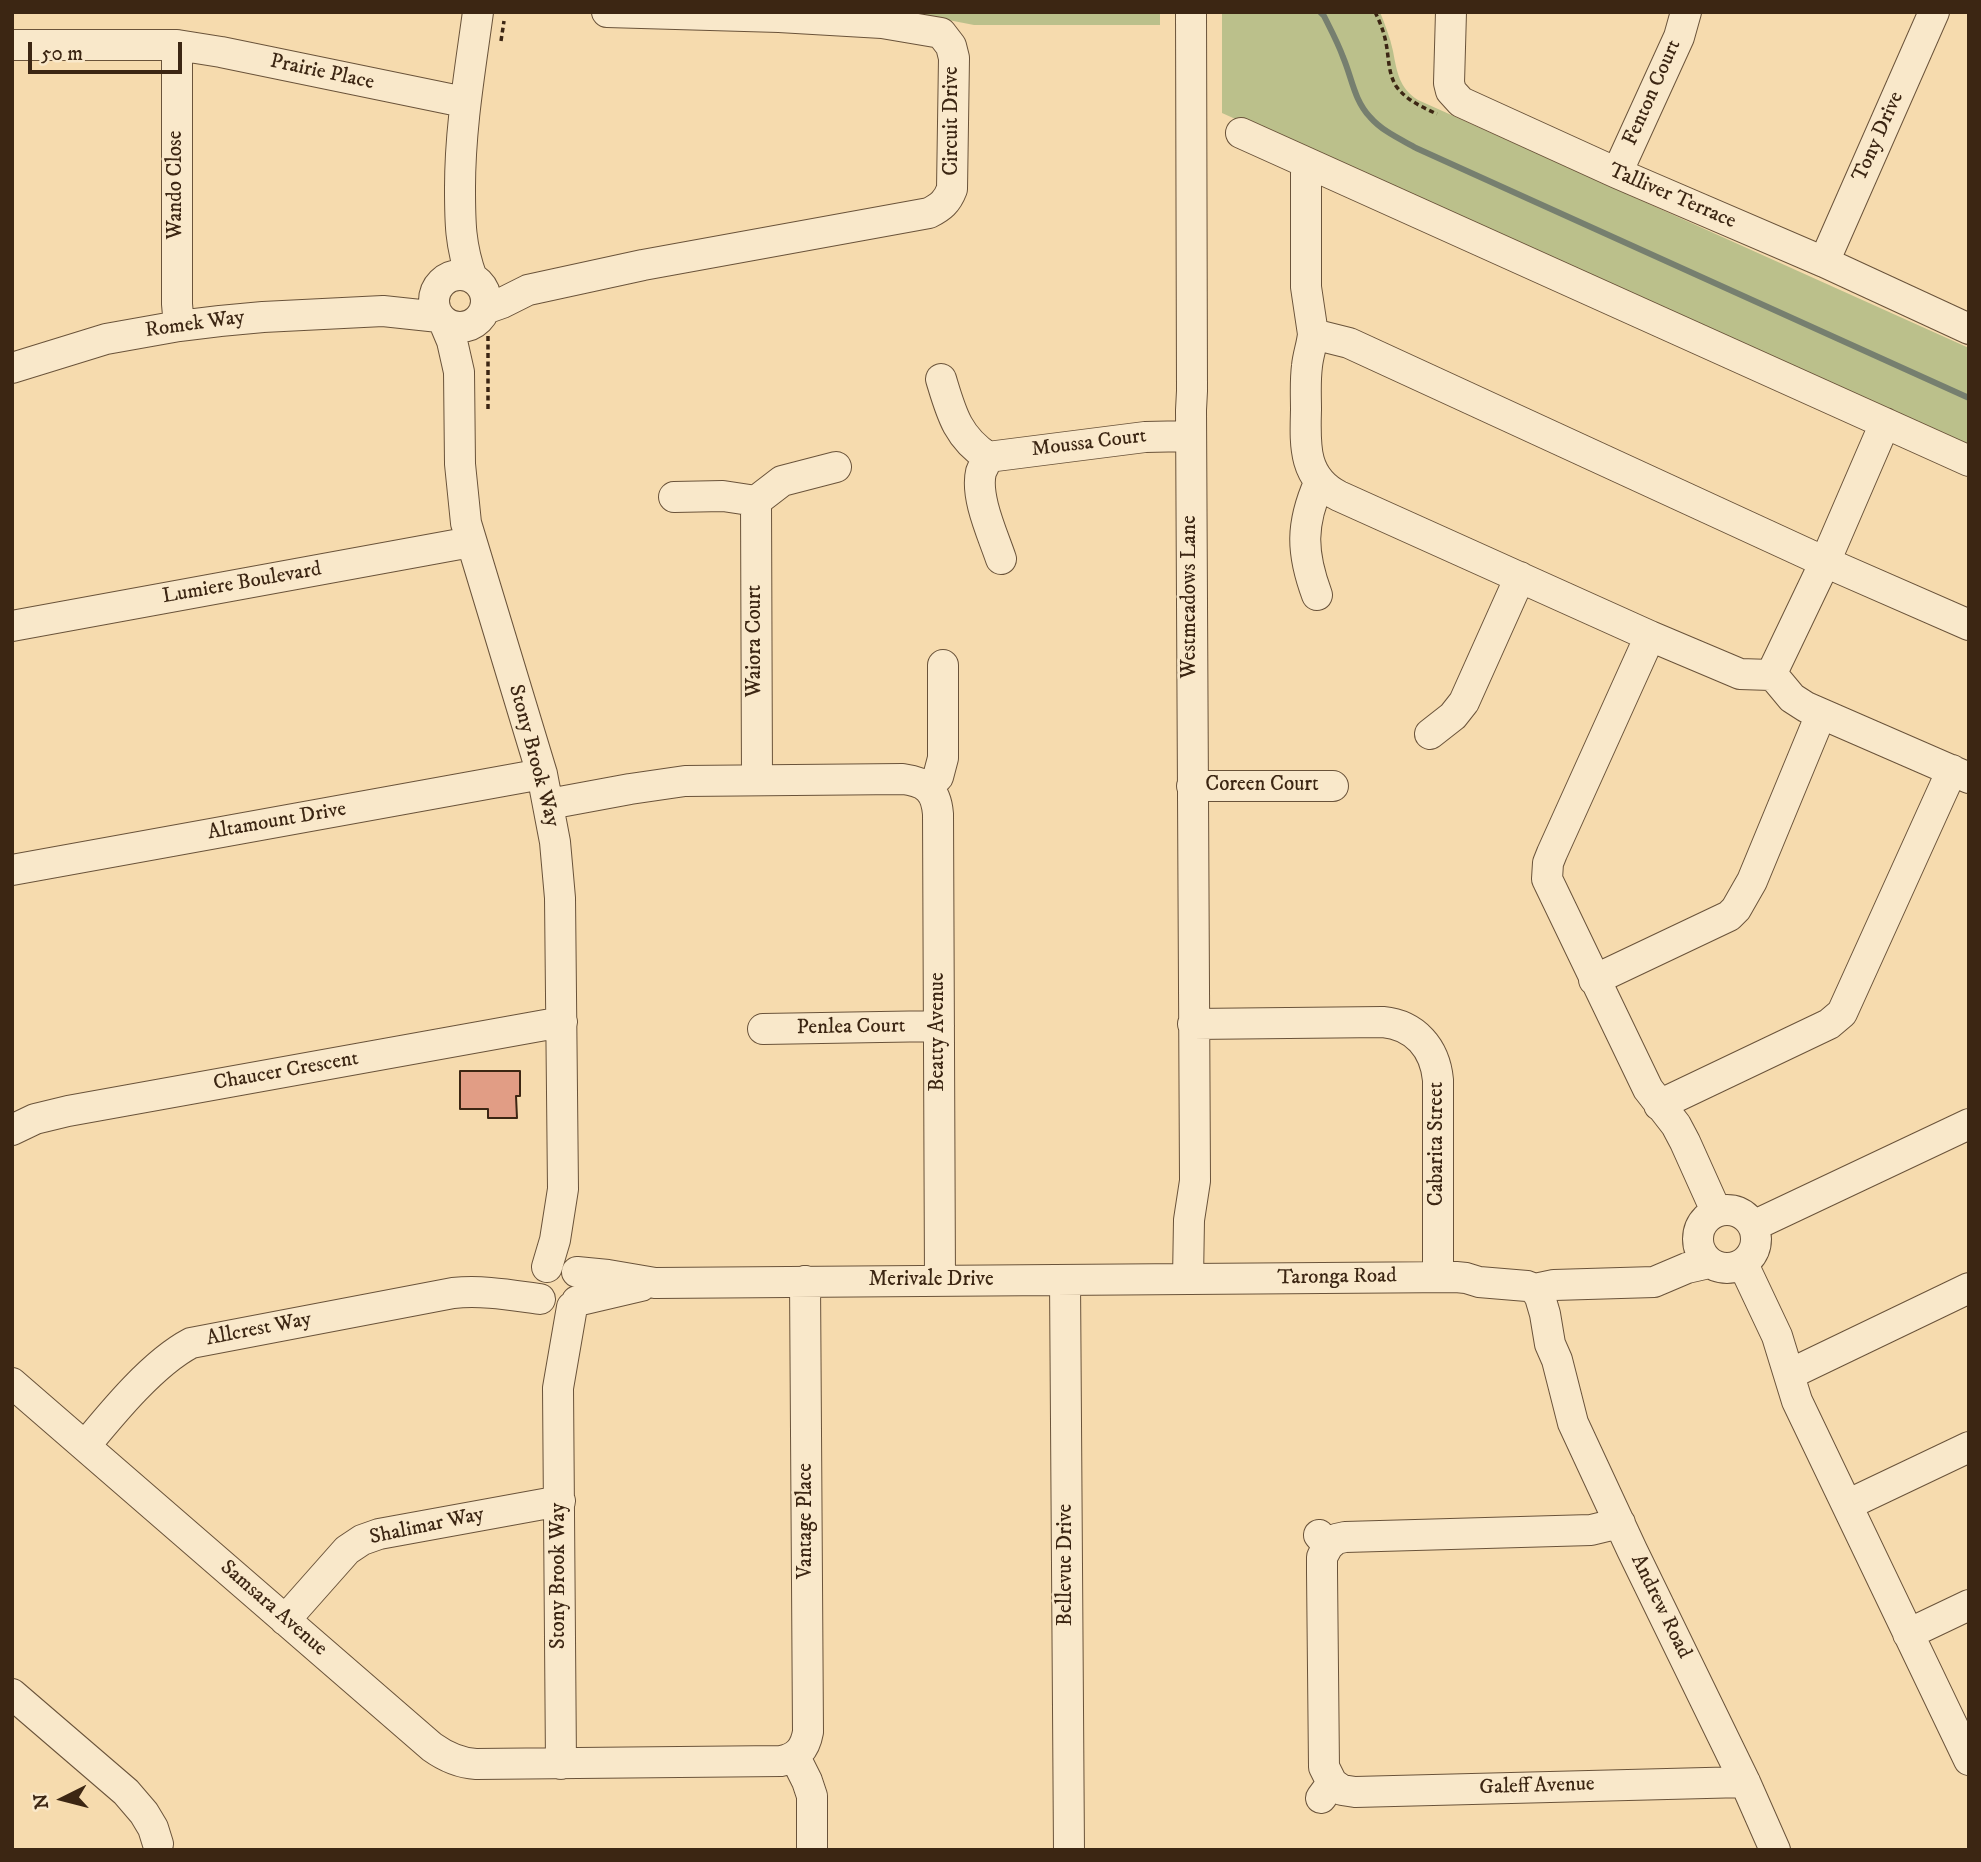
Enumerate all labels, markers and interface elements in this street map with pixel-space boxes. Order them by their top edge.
scale bar [32,28,186,72]
street label: Fenton Court [1618,36,1688,150]
text: 50 m [41,41,83,67]
street label: Prairie Place [268,50,376,96]
street label: Circuit Drive [940,66,966,176]
street label: Tony Drive [1848,88,1910,186]
street label: Wando Close [164,130,190,240]
street label: Talliver Terrace [1605,159,1739,235]
street label: Romek Way [144,306,246,344]
street label: Moussa Court [1030,424,1148,464]
street label: Westmeadows Lane [1178,515,1204,679]
street label: Lumiere Boulevard [160,558,324,610]
street label: Waiora Court [743,585,769,697]
street label: Stony Brook Way [502,682,564,830]
street label: Coreen Court [1205,773,1319,799]
street label: Altamount Drive [206,797,348,847]
street label: Beatty Avenue [926,972,952,1092]
street label: Penlea Court [796,1014,906,1042]
street label: Chaucer Crescent [212,1047,360,1097]
street label: Cabarita Street [1425,1082,1451,1206]
street label: Taronga Road [1277,1264,1397,1292]
street label: Merivale Drive [868,1268,994,1294]
street label: Allcrest Way [204,1307,314,1353]
street label: Vantage Place [794,1463,820,1579]
street label: Shalimar Way [367,1503,487,1551]
street label: Stony Brook Way [547,1503,573,1649]
street label: Bellevue Drive [1054,1504,1080,1626]
street label: Andrew Road [1624,1551,1696,1663]
street label: Samsara Avenue [214,1556,332,1662]
north arrow [28,1764,98,1834]
street label: Galeff Avenue [1479,1772,1595,1802]
text: N [29,1792,54,1810]

